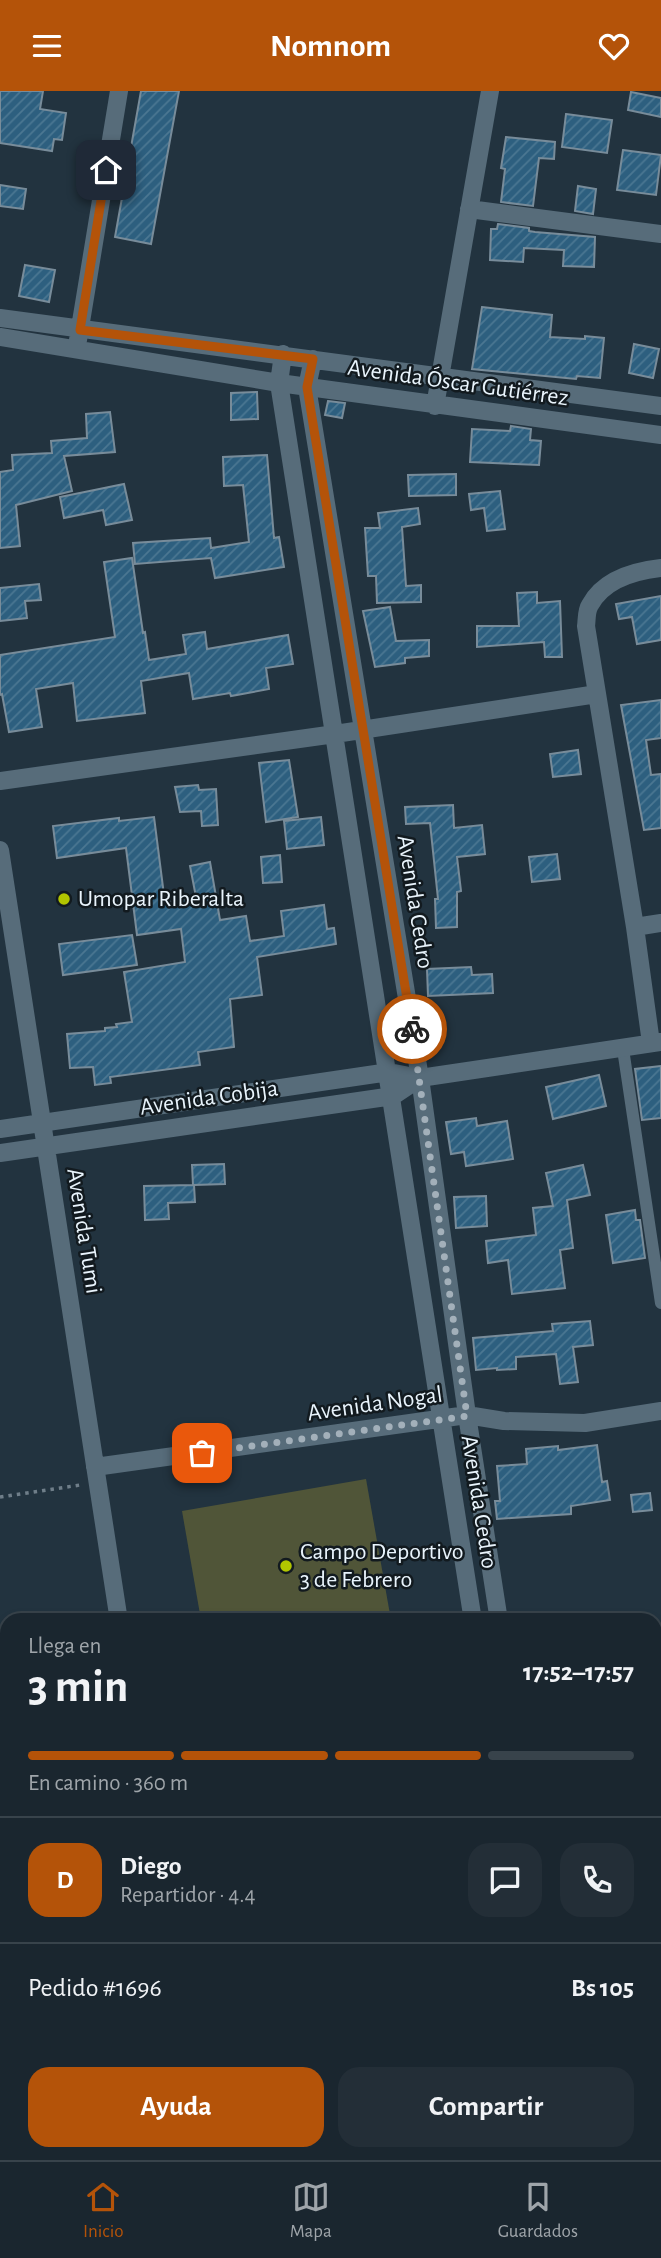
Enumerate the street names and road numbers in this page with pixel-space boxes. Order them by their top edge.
street label: Avenida Óscar Gutiérrez [346,354,570,410]
street label: Avenida Cedro [393,833,437,971]
street label: Avenida Cobija [138,1076,280,1120]
street label: Avenida Tumi [62,1166,106,1296]
street label: Avenida Nogal [306,1383,444,1425]
street label: Avenida Cedro [457,1433,501,1571]

